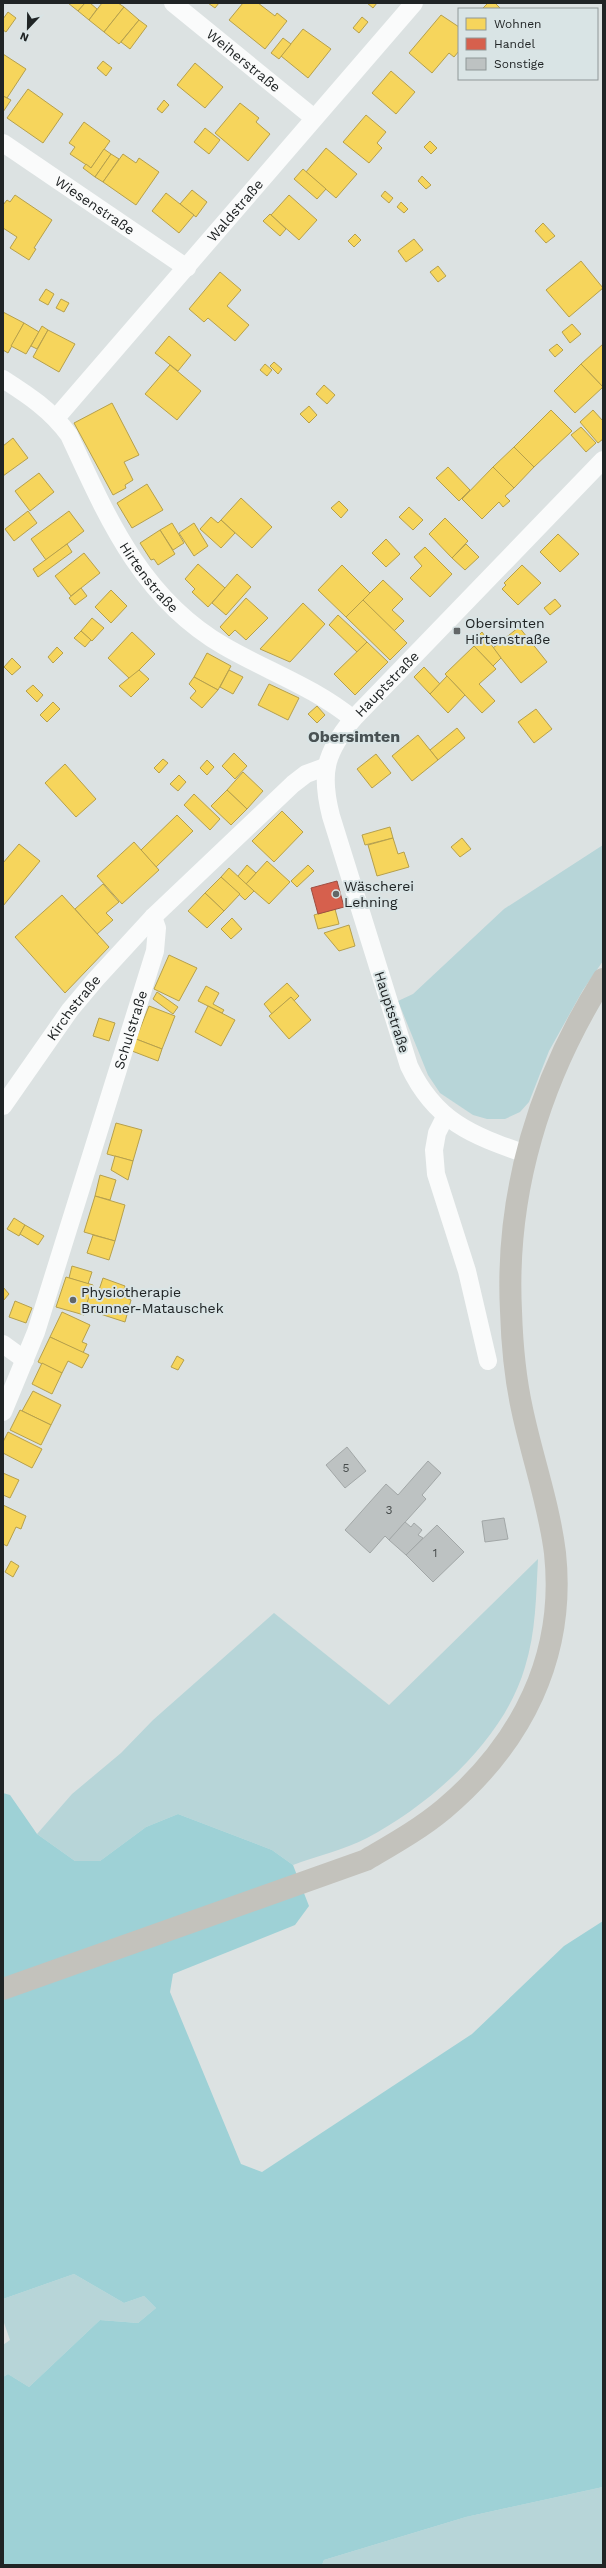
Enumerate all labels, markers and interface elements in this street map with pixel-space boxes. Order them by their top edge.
north arrow [8,8,48,48]
legend [458,8,598,80]
text: Wohnen [494,17,542,31]
street label: Weiherstraße [203,26,284,95]
text: N [18,29,31,44]
text: Handel [494,37,535,51]
text: Sonstige [494,57,544,71]
street label: Wiesenstraße [52,173,138,238]
street label: Waldstraße [204,176,266,245]
street label: Hirtenstraße [117,539,182,616]
place label: Obersimten Hirtenstraße [465,615,550,647]
marker: Obersimten Hirtenstraße [452,626,462,636]
street label: Hauptstraße [352,648,422,720]
district label: Obersimten [308,727,400,746]
place label: Wäscherei Lehning [344,878,414,910]
marker: Wäscherei Lehning [331,889,341,899]
street label: Hauptstraße [371,969,413,1055]
street label: Kirchstraße [43,972,104,1043]
street label: Schulstraße [111,988,150,1071]
place label: Physiotherapie Brunner-Matauschek [81,1284,224,1316]
marker: Physiotherapie Brunner-Matauschek [68,1295,78,1305]
house number: 5 [343,1461,350,1475]
house number: 3 [386,1503,393,1517]
house number: 1 [433,1546,437,1560]

